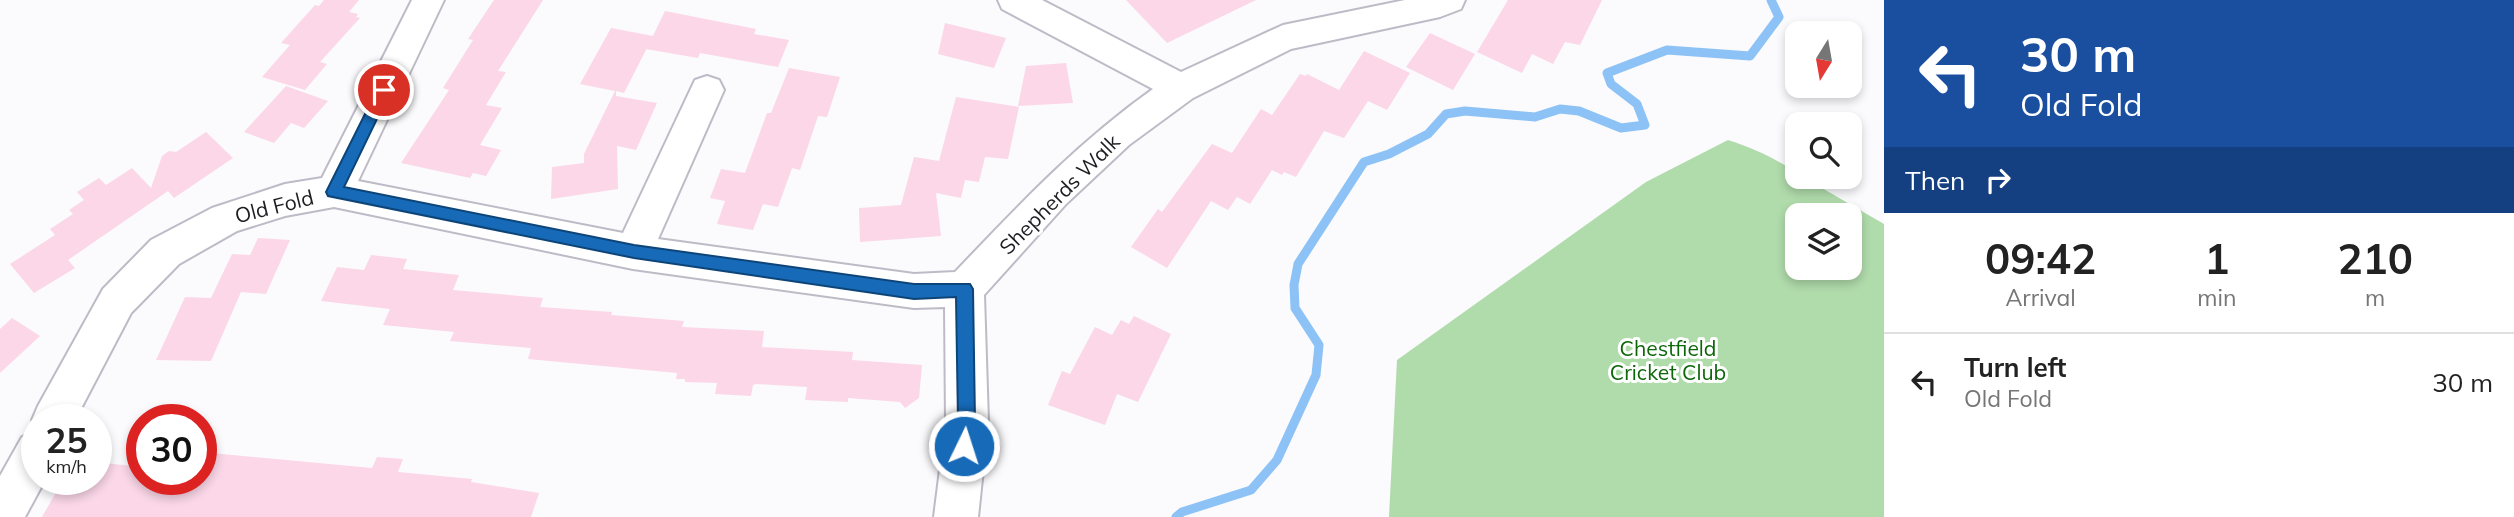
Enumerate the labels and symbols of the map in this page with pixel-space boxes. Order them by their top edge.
north arrow [1785,21,1862,98]
pin [354,60,414,120]
street label: Shepherds Walk [993,128,1125,260]
street label: Old Fold [232,184,316,228]
park label: Chestfield Cricket Club [1610,335,1726,385]
speed limit sign: 30 [126,404,217,495]
position arrow [927,409,1001,483]

